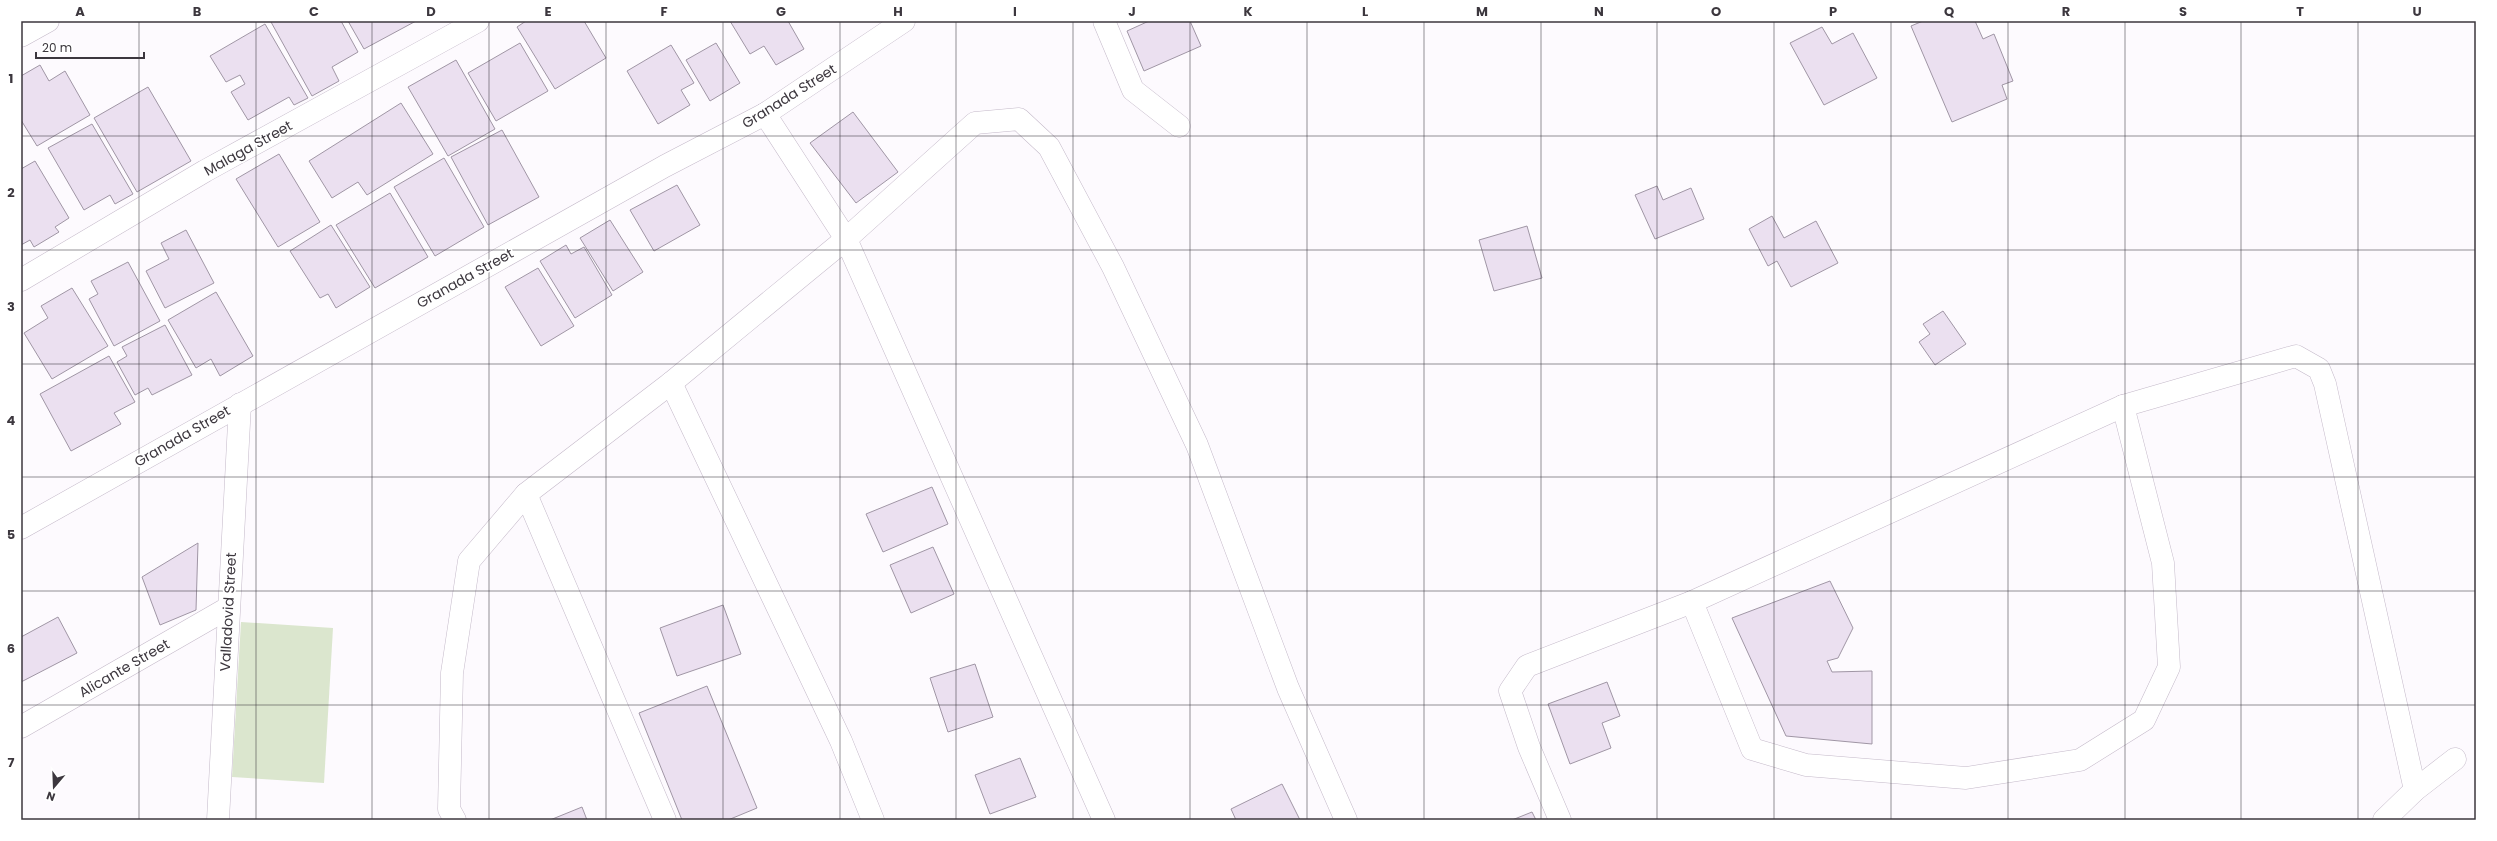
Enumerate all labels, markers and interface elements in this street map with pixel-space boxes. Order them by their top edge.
text: A [75,2,85,21]
text: B [193,2,202,21]
text: C [309,2,319,21]
text: D [426,2,436,21]
text: E [544,2,552,21]
text: F [660,2,668,21]
text: G [776,2,786,21]
text: H [893,2,903,21]
text: I [1013,2,1017,21]
text: J [1128,2,1136,21]
text: K [1243,2,1253,21]
text: L [1362,2,1368,21]
text: M [1476,2,1488,21]
text: N [1594,2,1604,21]
text: O [1711,2,1721,21]
text: P [1829,2,1837,21]
text: Q [1944,2,1954,21]
text: R [2062,2,2070,21]
text: S [2179,2,2187,21]
text: T [2296,2,2304,21]
text: U [2412,2,2422,21]
scale bar [36,34,144,60]
text: 20 m [42,39,72,56]
street label: Granada Street [738,59,840,133]
text: 1 [9,69,13,88]
street label: Malaga Street [200,115,296,181]
text: 2 [7,183,15,202]
street label: Granada Street [413,243,517,313]
text: 3 [7,297,15,316]
street label: Granada Street [130,400,234,472]
text: 4 [7,411,16,430]
text: 5 [7,525,15,544]
street label: Valladovid Street [215,552,241,672]
street label: Alicante Street [75,634,173,702]
text: 6 [7,639,15,658]
text: 7 [8,753,15,772]
north arrow [34,767,74,807]
text: N [44,788,57,805]

